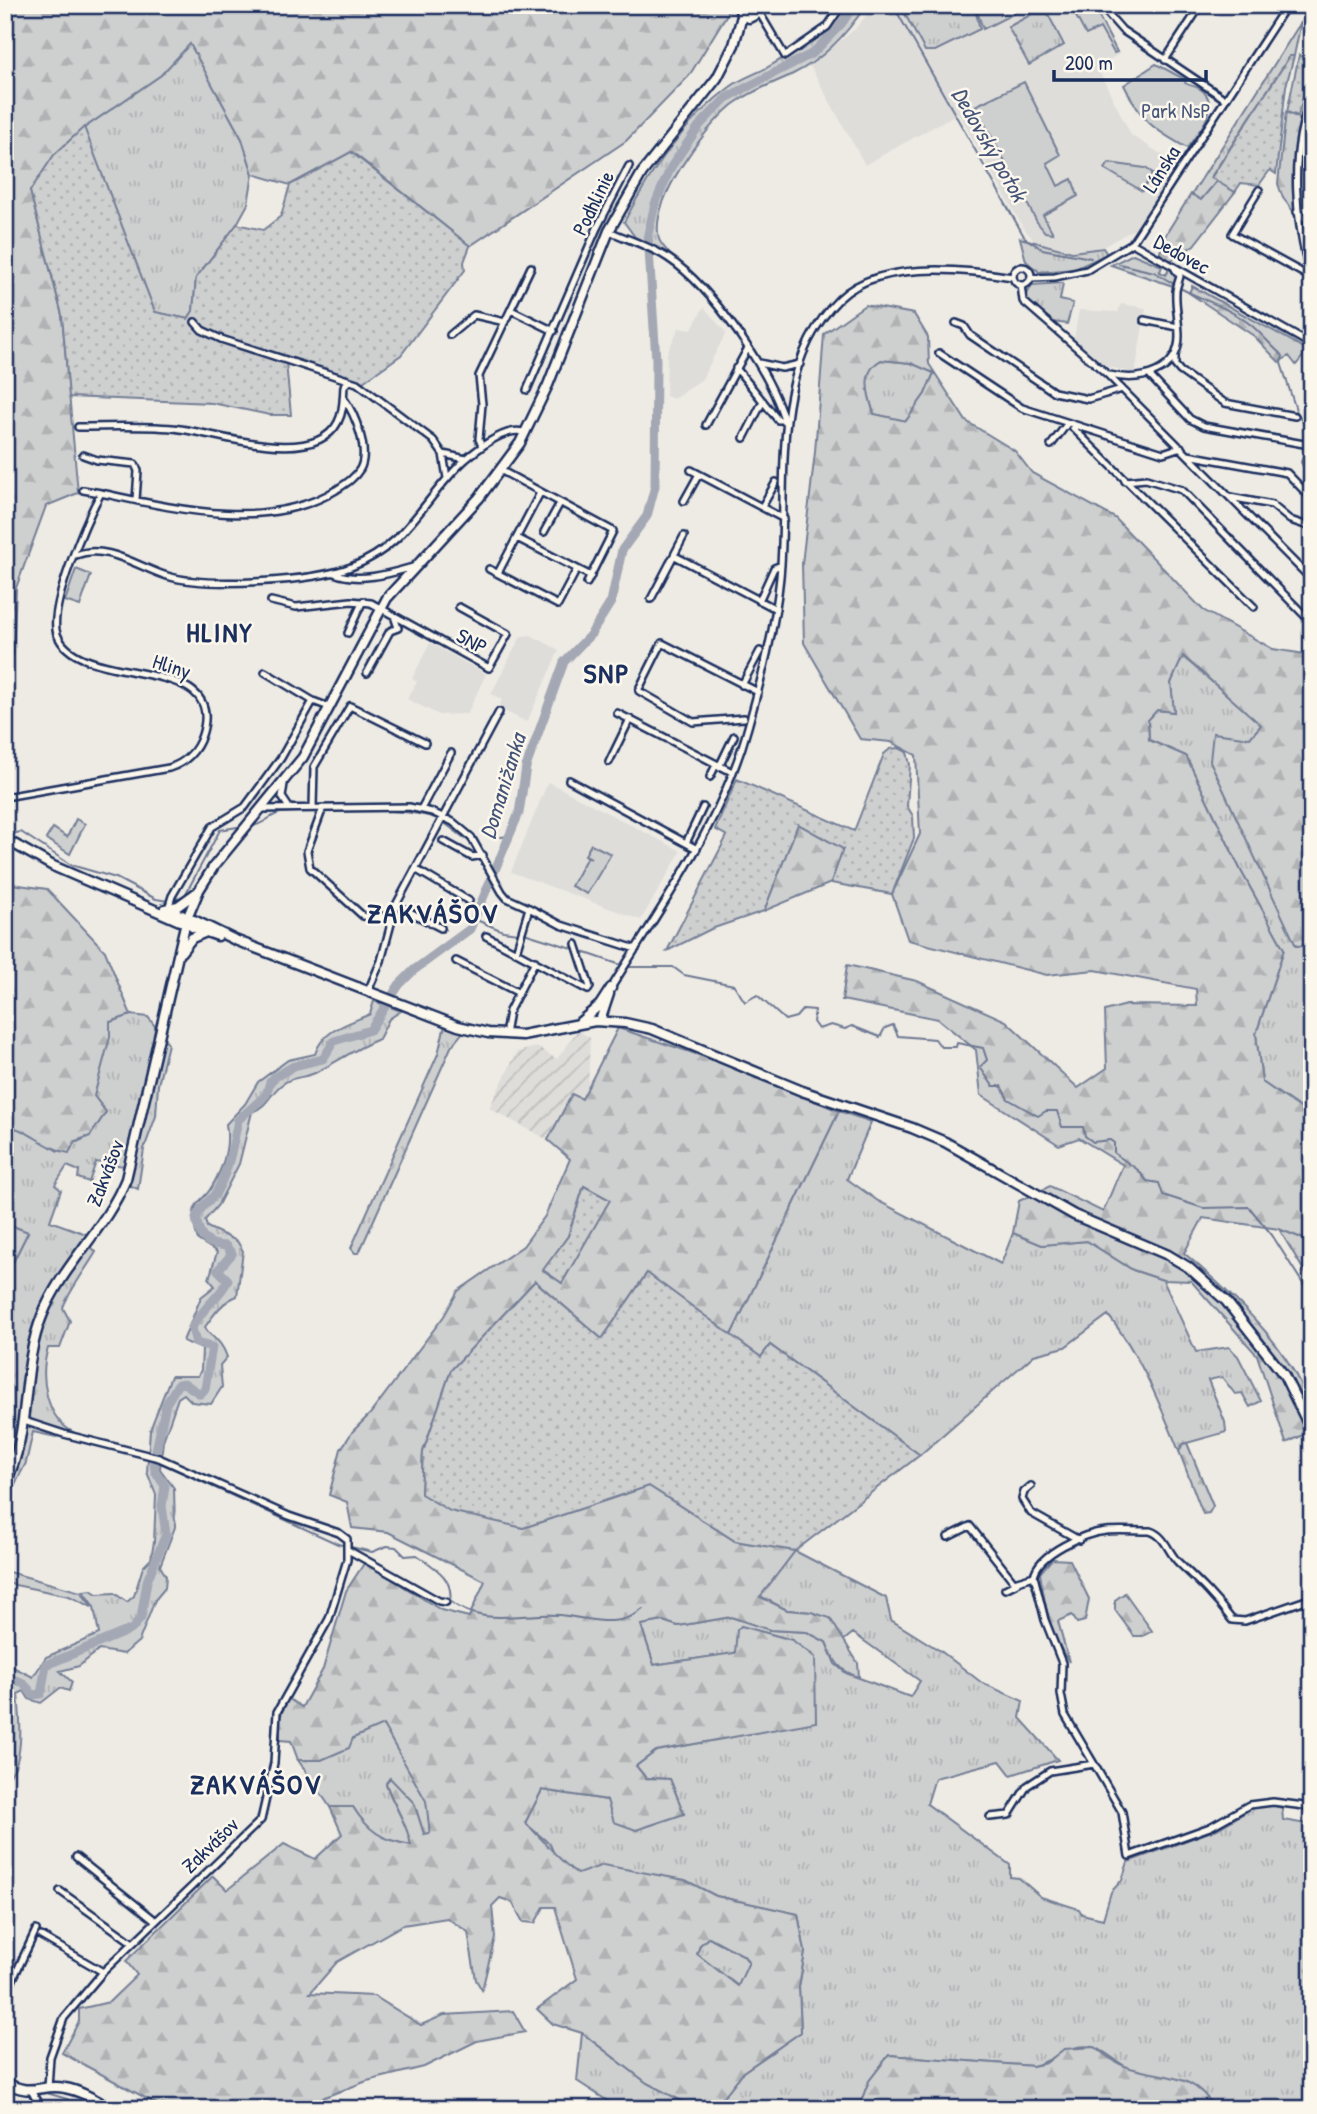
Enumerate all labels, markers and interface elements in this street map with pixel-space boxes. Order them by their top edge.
scale bar [1054,38,1207,82]
text: 200 m [1065,48,1113,77]
water label: Dedovský potok [944,81,1036,209]
park label: Park NsP [1141,96,1211,125]
street label: Lánska [1135,140,1187,198]
street label: Podhlinie [565,166,621,240]
street label: Dedovec [1149,227,1216,282]
district label: HLINY [186,613,254,651]
street label: SNP [452,621,492,661]
street label: Hliny [149,646,195,686]
district label: SNP [583,654,631,692]
water label: Domanižanka [471,728,533,842]
district label: ZAKVÁŠOV [367,894,499,932]
street label: Zakvášov [79,1135,131,1210]
district label: ZAKVÁŠOV [190,1765,322,1803]
street label: Zakvášov [175,1810,245,1879]

